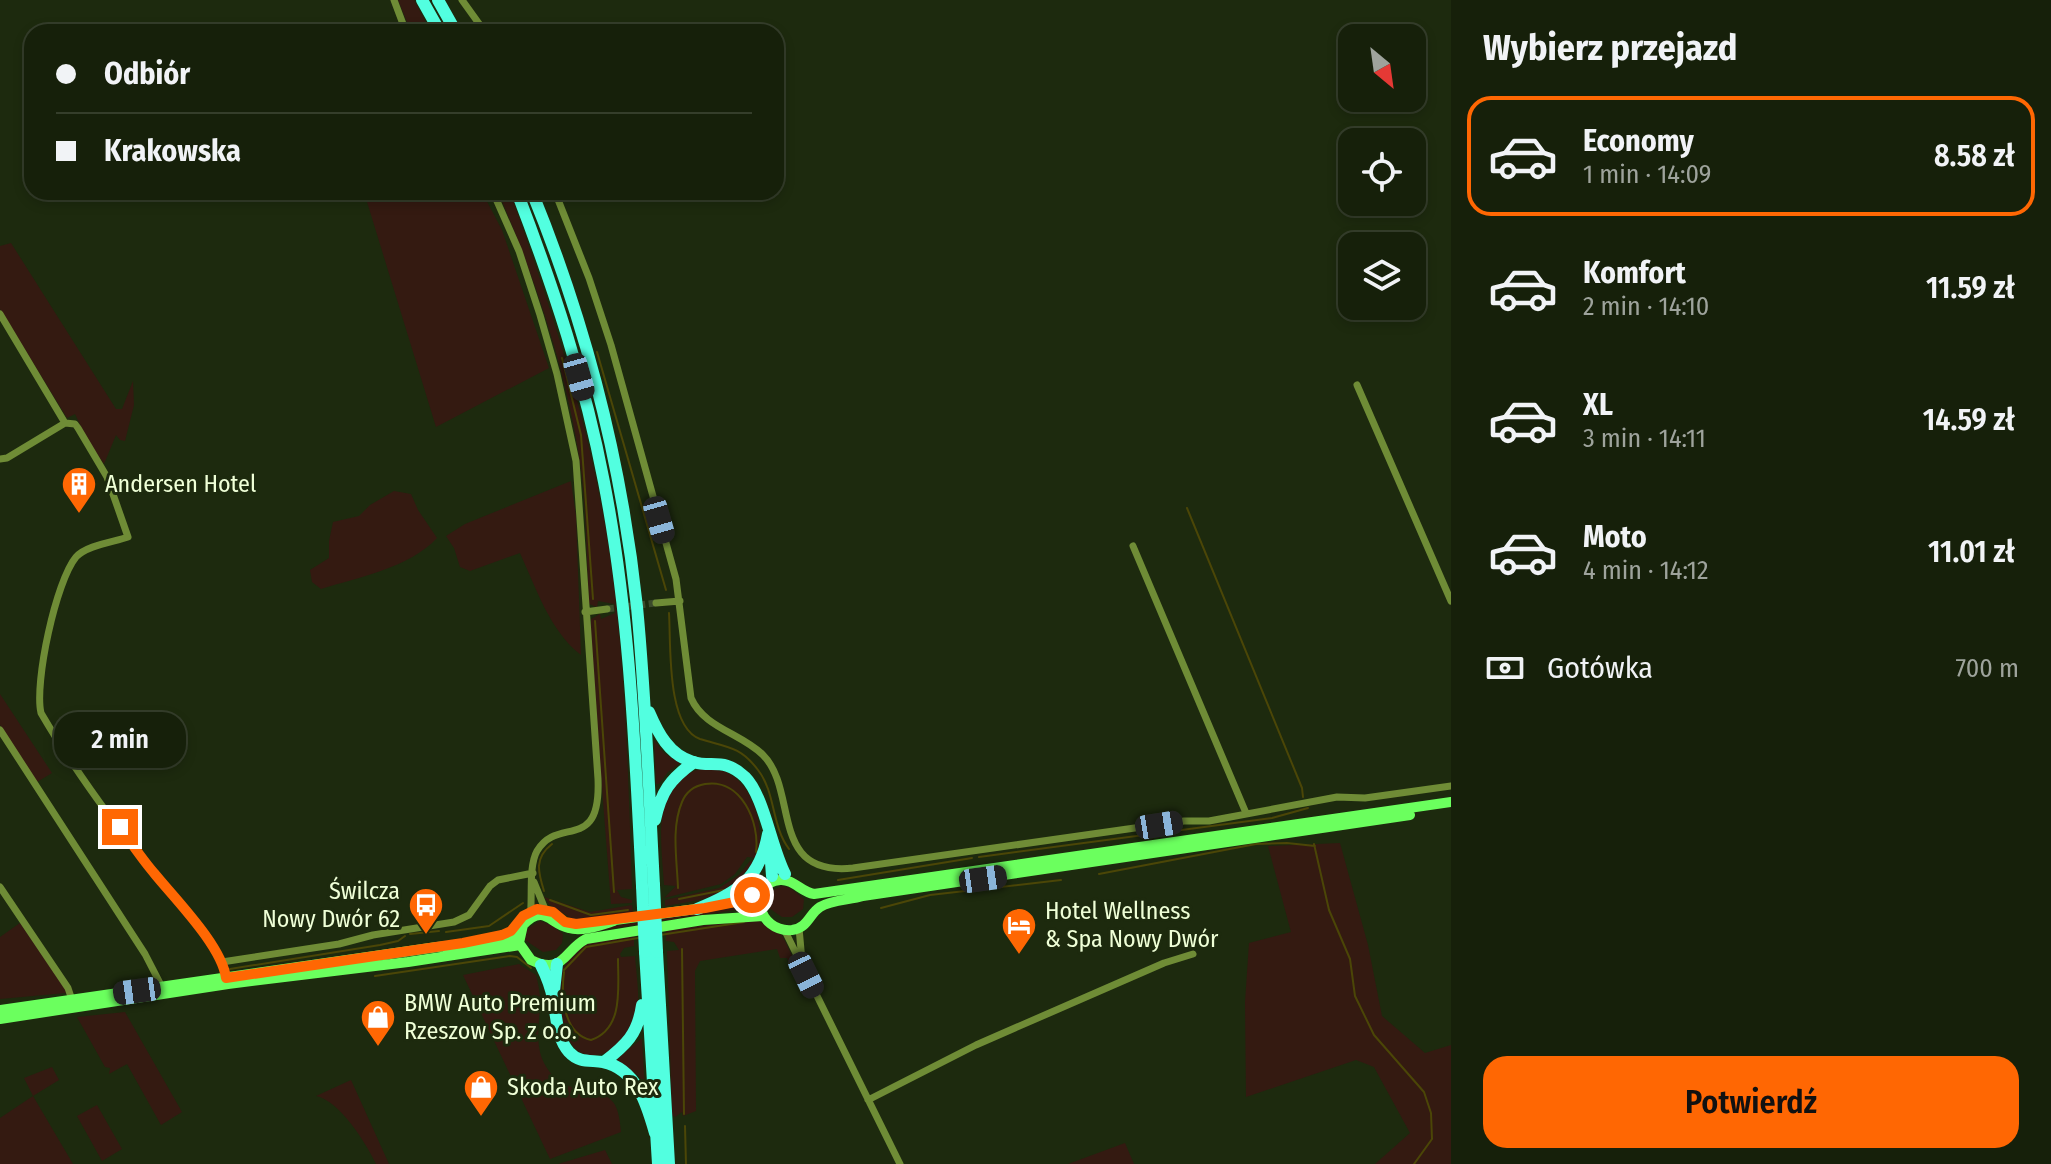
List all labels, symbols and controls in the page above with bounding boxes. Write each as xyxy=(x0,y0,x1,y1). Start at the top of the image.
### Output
north arrow xyxy=(1338,24,1426,112)
map controls xyxy=(1338,24,1426,320)
text: Wybierz przejazd xyxy=(1483,26,1737,70)
text: Odbiór xyxy=(104,56,190,92)
icon: car xyxy=(1487,120,1559,192)
text: Economy xyxy=(1583,123,1694,159)
button: locate xyxy=(1338,128,1426,216)
text: Krakowska xyxy=(104,133,241,169)
text: 8.58 zł xyxy=(1934,138,2015,174)
text: 1 min · 14:09 xyxy=(1583,159,1711,190)
button: layers xyxy=(1338,232,1426,320)
icon: car xyxy=(1487,252,1559,324)
text: Komfort xyxy=(1583,255,1686,291)
text: 11.59 zł xyxy=(1926,270,2015,306)
text: 2 min · 14:10 xyxy=(1583,291,1709,322)
car xyxy=(561,351,597,403)
icon: car xyxy=(1487,384,1559,456)
text: XL xyxy=(1583,387,1613,423)
text: 14.59 zł xyxy=(1923,402,2015,438)
text: 3 min · 14:11 xyxy=(1583,423,1706,454)
building icon: Andersen Hotel xyxy=(60,465,98,515)
place label: Andersen Hotel xyxy=(105,470,256,498)
car xyxy=(641,494,677,546)
icon: car xyxy=(1487,516,1559,588)
text: Moto xyxy=(1583,519,1647,555)
text: 11.01 zł xyxy=(1928,534,2015,570)
text: 4 min · 14:12 xyxy=(1583,555,1708,586)
icon: cash xyxy=(1483,646,1527,690)
text: Gotówka xyxy=(1547,650,1653,686)
text: 700 m xyxy=(1956,653,2019,684)
callout: 2 min xyxy=(54,711,186,767)
text: 2 min xyxy=(91,724,149,755)
route end xyxy=(102,809,138,845)
car xyxy=(1133,809,1185,841)
car xyxy=(958,864,1008,894)
place label: Świlcza Nowy Dwór 62 xyxy=(262,876,400,933)
route start xyxy=(734,877,770,913)
bus stop icon: Świlcza Nowy Dwór 62 xyxy=(407,886,445,936)
place label: Hotel Wellness & Spa Nowy Dwór xyxy=(1045,897,1219,953)
hotel icon: Hotel Wellness & Spa Nowy Dwór xyxy=(1000,906,1038,956)
car xyxy=(785,948,827,1002)
car xyxy=(112,976,162,1006)
place label: BMW Auto Premium Rzeszow Sp. z o.o. xyxy=(404,989,596,1045)
shop icon: BMW Auto Premium Rzeszow Sp. z o.o. xyxy=(359,998,397,1048)
button: Potwierdź xyxy=(1483,1056,2019,1148)
shop icon: Skoda Auto Rex xyxy=(462,1068,500,1118)
place label: Skoda Auto Rex xyxy=(507,1073,659,1101)

